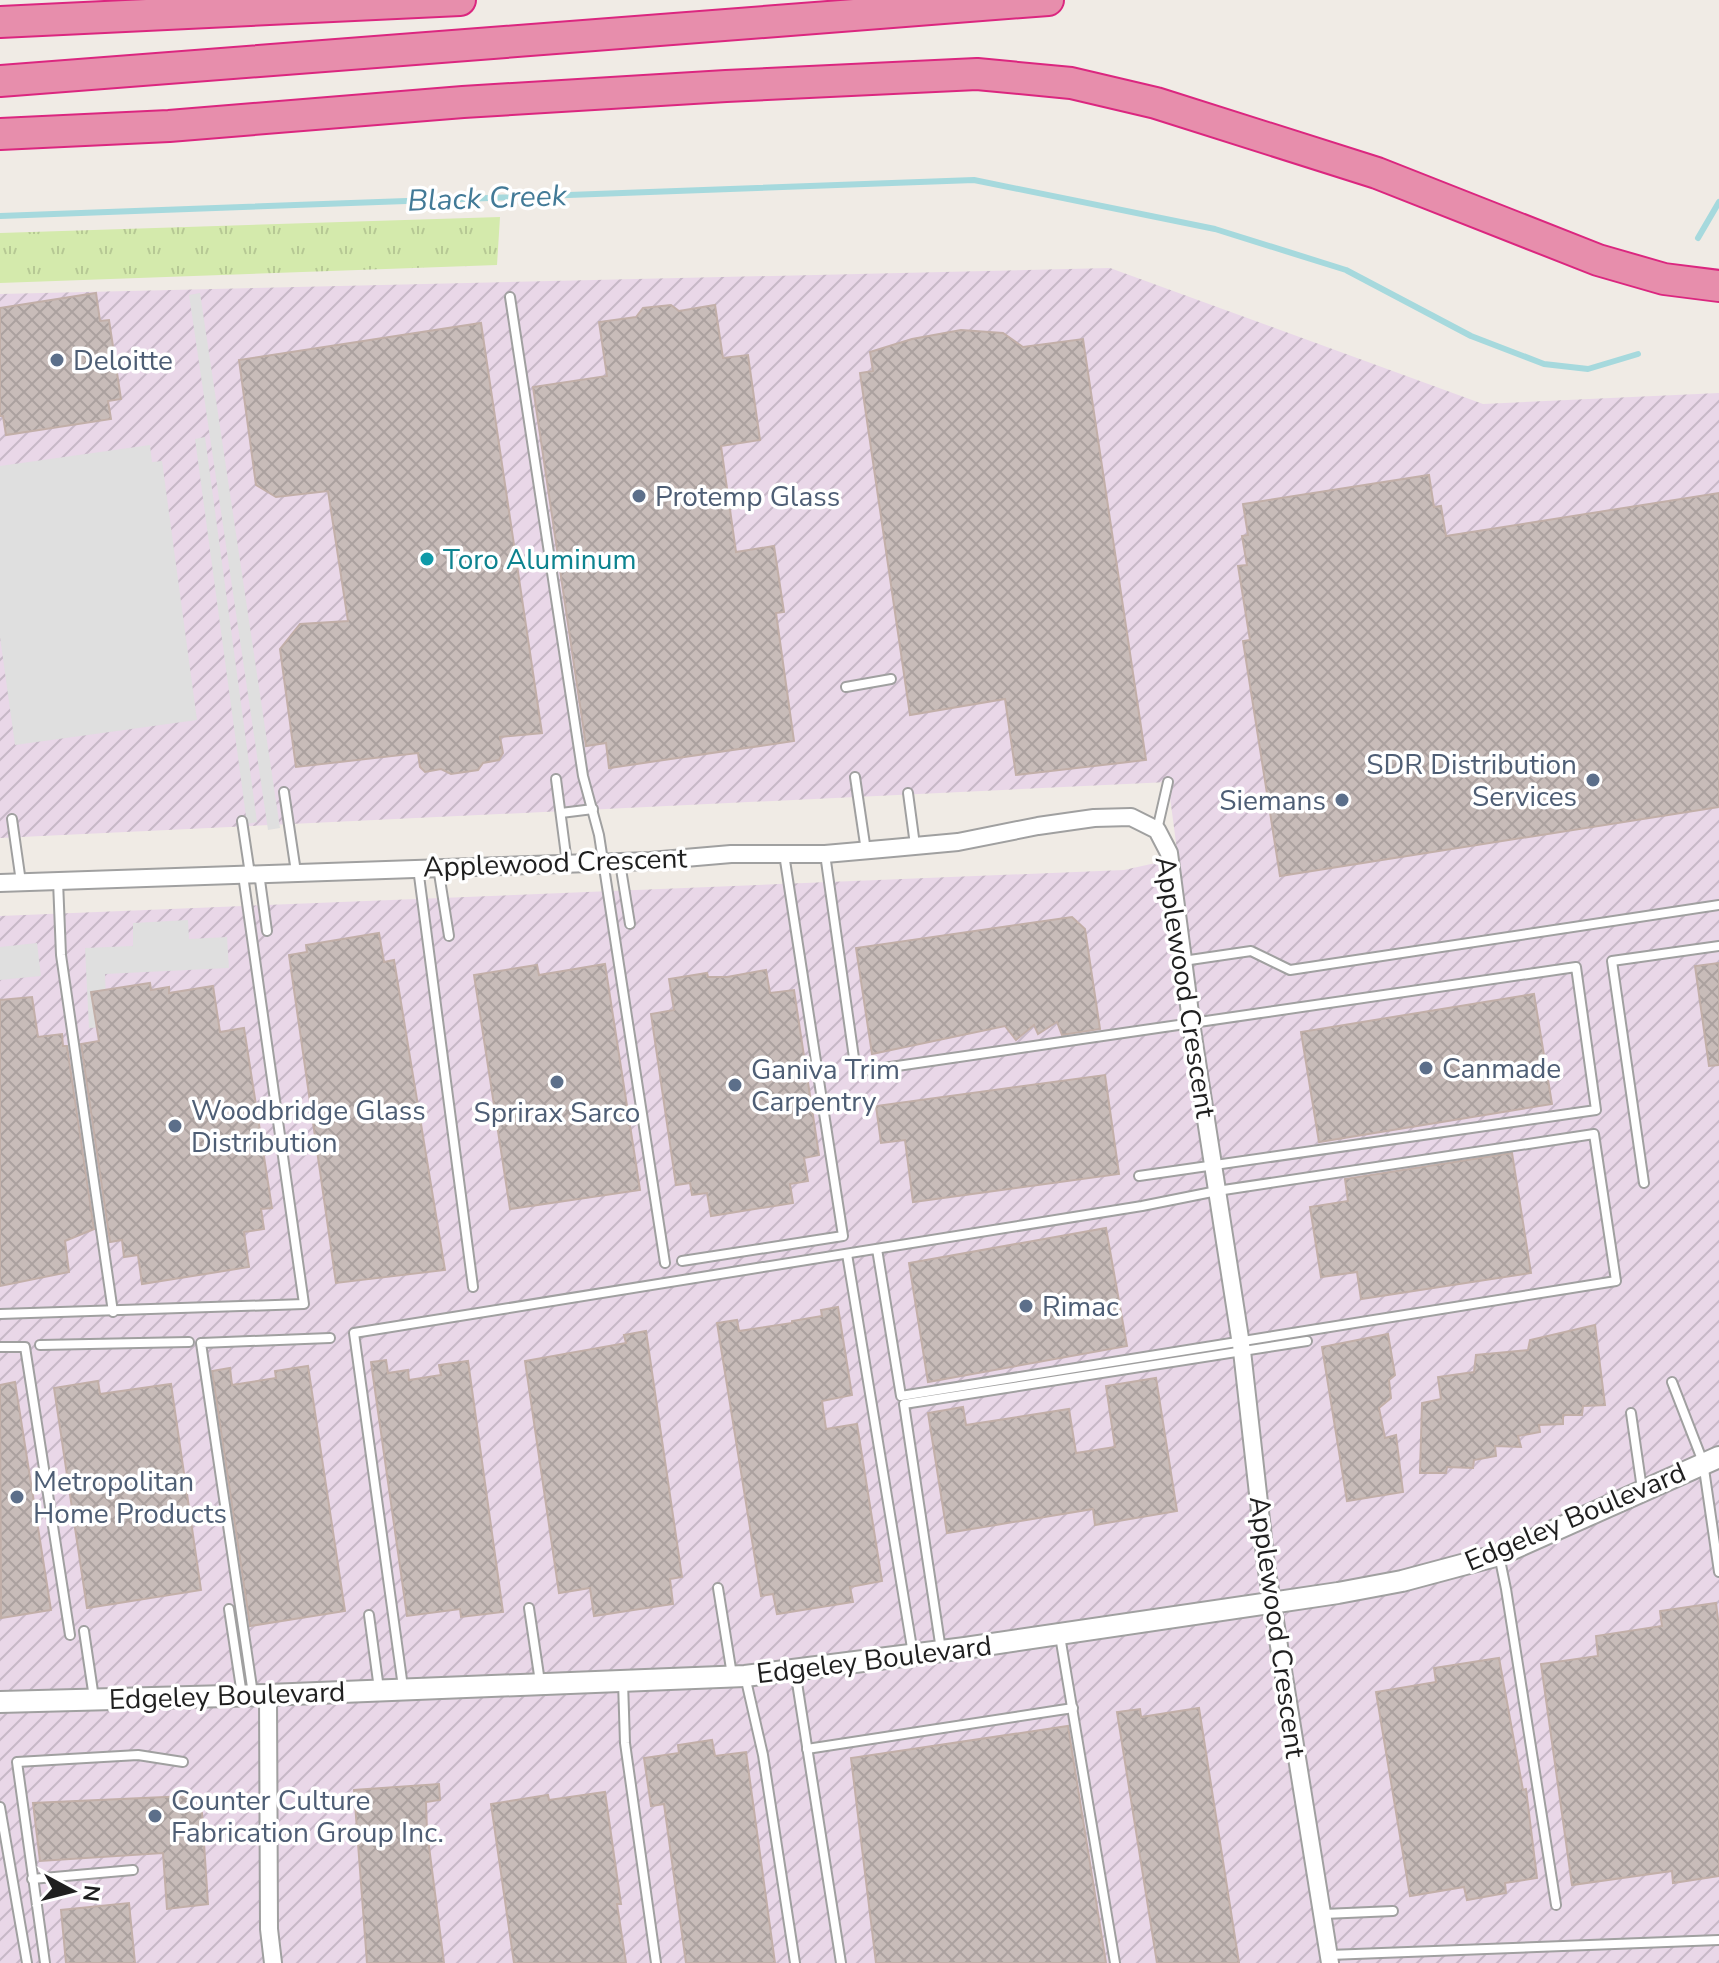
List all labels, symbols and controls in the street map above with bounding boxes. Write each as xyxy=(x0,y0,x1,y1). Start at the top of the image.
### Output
water label: Black Creek xyxy=(407,175,568,222)
place label: Deloitte xyxy=(73,342,173,380)
marker: Deloitte xyxy=(48,351,66,369)
place label: Protemp Glass xyxy=(655,478,840,516)
marker: Protemp Glass xyxy=(630,487,648,505)
place label: Toro Aluminum xyxy=(443,541,636,579)
marker: Toro Aluminum xyxy=(418,550,436,568)
place label: SDR Distribution Services xyxy=(1366,746,1577,816)
marker: SDR Distribution Services xyxy=(1584,771,1602,789)
place label: Siemans xyxy=(1219,782,1326,820)
marker: Siemans xyxy=(1333,791,1351,809)
street label: Applewood Crescent xyxy=(422,839,688,887)
street label: Applewood Crescent xyxy=(1146,854,1224,1121)
place label: Canmade xyxy=(1442,1050,1561,1088)
place label: Ganiva Trim Carpentry xyxy=(751,1051,900,1121)
marker: Canmade xyxy=(1417,1059,1435,1077)
marker: Sprirax Sarco xyxy=(548,1073,566,1091)
marker: Ganiva Trim Carpentry xyxy=(726,1076,744,1094)
place label: Woodbridge Glass Distribution xyxy=(191,1092,426,1162)
place label: Sprirax Sarco xyxy=(474,1094,640,1132)
marker: Woodbridge Glass Distribution xyxy=(166,1117,184,1135)
place label: Rimac xyxy=(1042,1288,1119,1326)
marker: Rimac xyxy=(1017,1297,1035,1315)
street label: Edgeley Boulevard xyxy=(1459,1453,1692,1581)
place label: Metropolitan Home Products xyxy=(33,1463,227,1533)
marker: Metropolitan Home Products xyxy=(8,1488,26,1506)
street label: Applewood Crescent xyxy=(1240,1494,1314,1761)
street label: Edgeley Boulevard xyxy=(754,1627,994,1693)
street label: Edgeley Boulevard xyxy=(108,1673,346,1719)
place label: Counter Culture Fabrication Group Inc. xyxy=(171,1782,444,1852)
marker: Counter Culture Fabrication Group Inc. xyxy=(146,1807,164,1825)
north arrow xyxy=(32,1851,112,1931)
text: N xyxy=(75,1883,107,1903)

